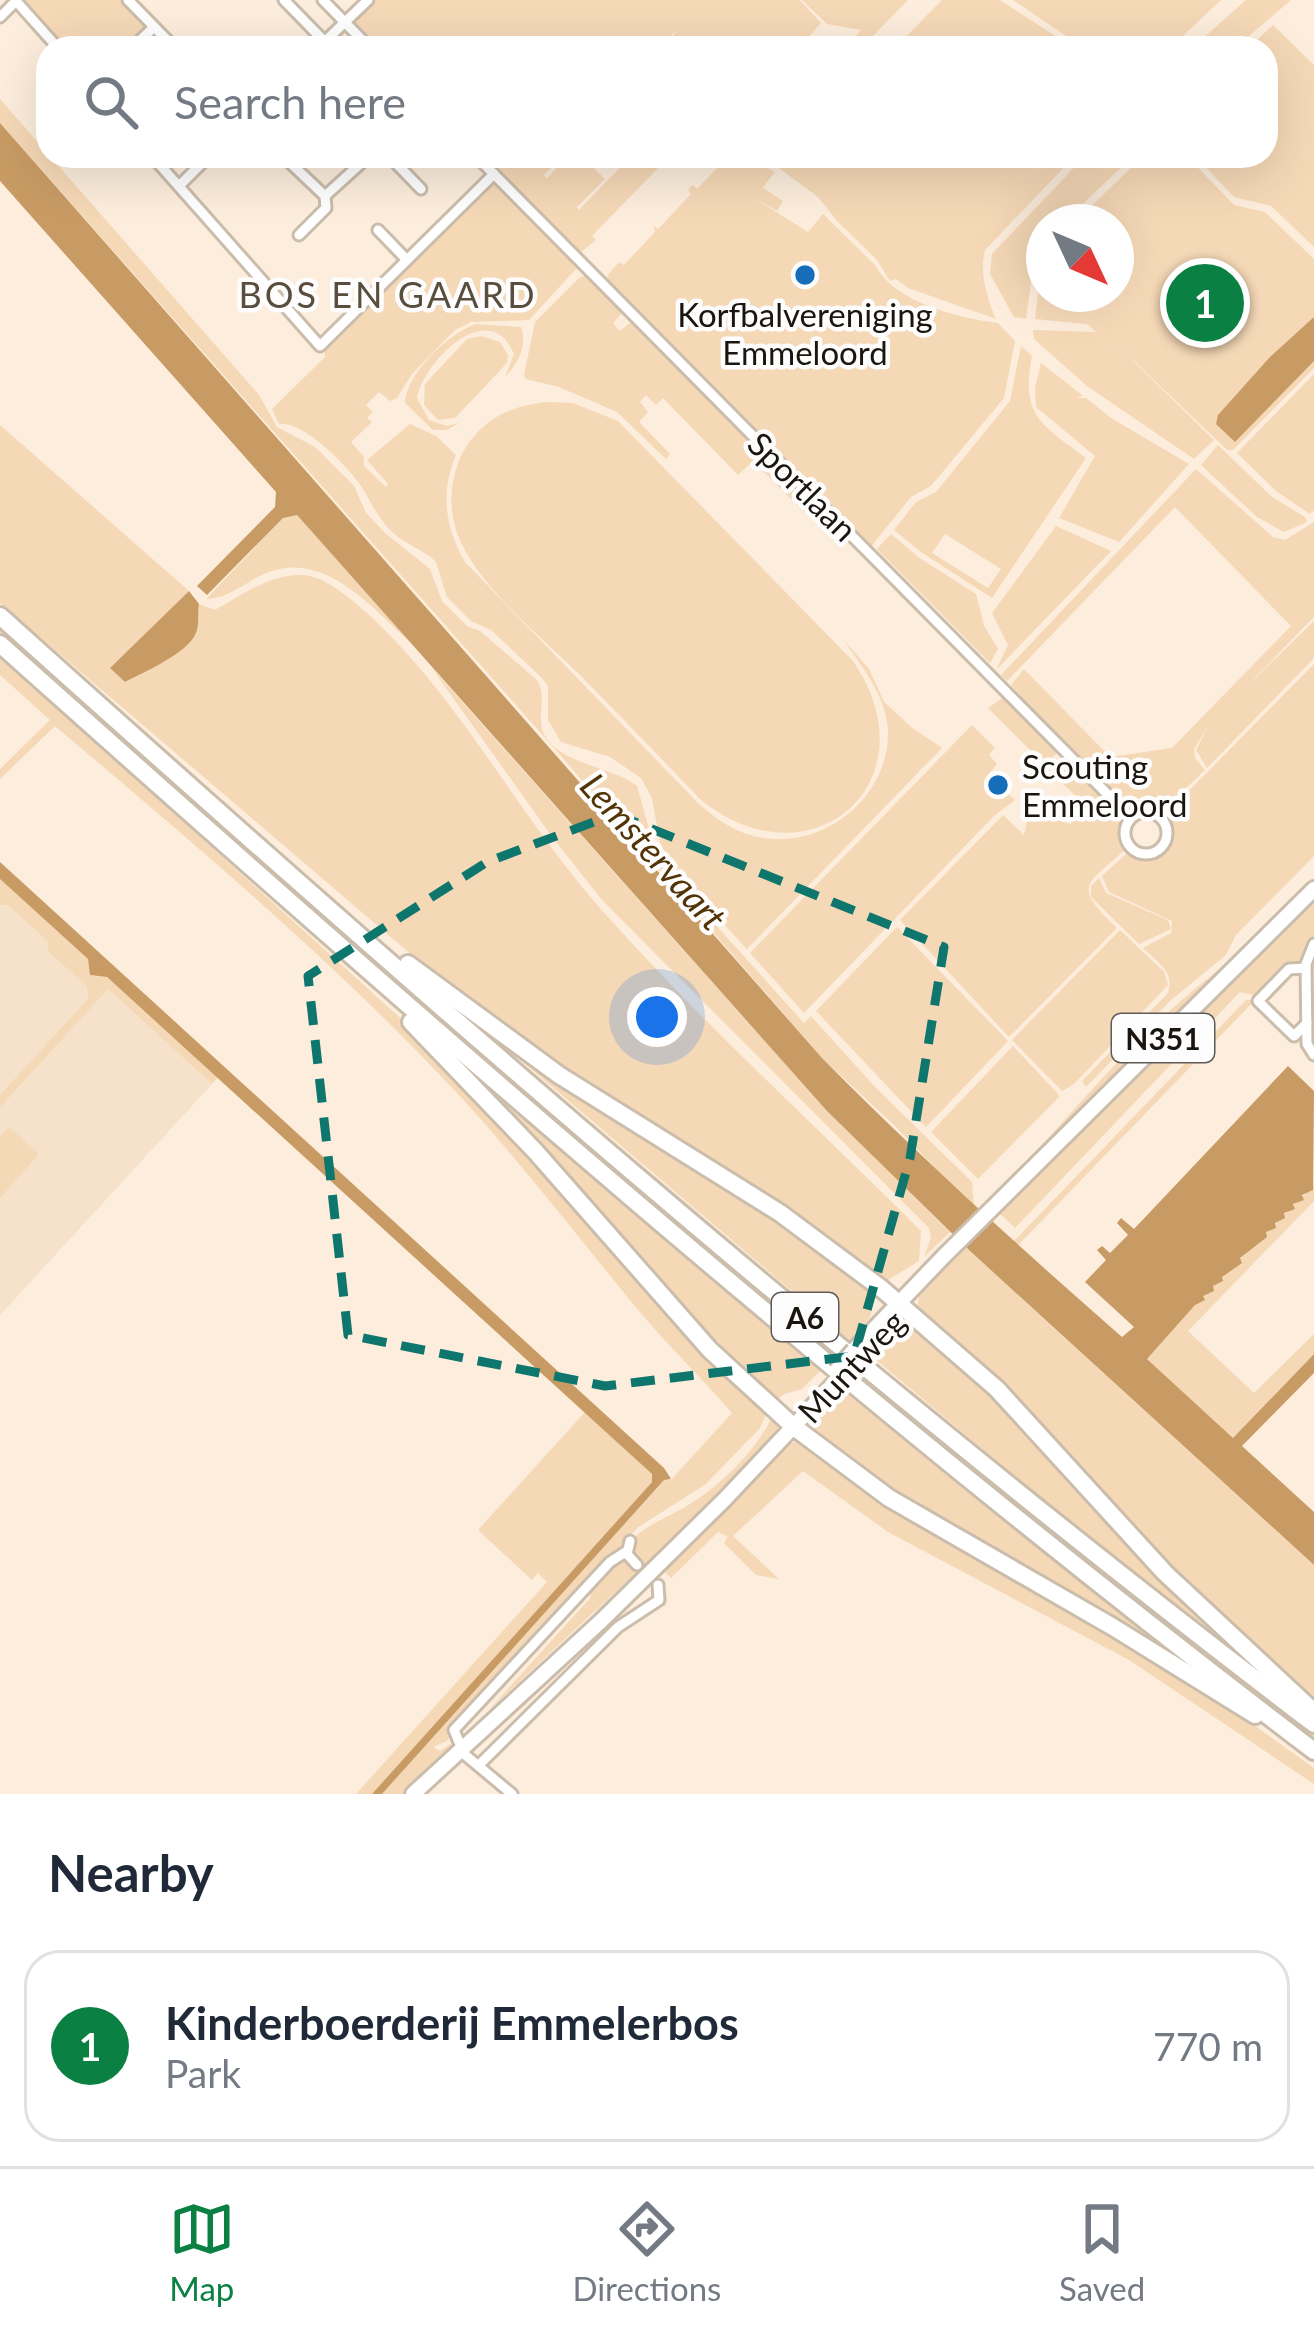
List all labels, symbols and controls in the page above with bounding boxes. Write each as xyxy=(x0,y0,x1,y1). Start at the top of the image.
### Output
search box xyxy=(36,36,1278,168)
icon: search xyxy=(78,69,144,135)
text: Search here xyxy=(174,75,406,129)
north arrow xyxy=(1026,204,1134,312)
pin: 1 xyxy=(1166,258,1244,348)
marker: Korfbalvereniging Emmeloord xyxy=(792,262,818,288)
district label: BOS EN GAARD xyxy=(238,272,538,316)
place label: Korfbalvereniging Emmeloord xyxy=(677,294,933,372)
street label: Sportlaan xyxy=(740,423,866,549)
place label: Scouting Emmeloord xyxy=(1022,746,1187,824)
water label: Lemstervaart xyxy=(572,763,736,939)
marker: Scouting Emmeloord xyxy=(985,772,1011,798)
your location xyxy=(627,987,687,1047)
road number: N351 xyxy=(1112,1014,1214,1062)
road number: A6 xyxy=(772,1293,838,1341)
street label: Muntweg xyxy=(789,1302,913,1430)
text: Nearby xyxy=(48,1842,214,1903)
text: Kinderboerderij Emmelerbos xyxy=(165,1996,739,2050)
text: 1 xyxy=(79,2023,101,2069)
text: 770 m xyxy=(1153,2023,1263,2069)
text: Park xyxy=(165,2050,241,2096)
tab: Map xyxy=(169,2196,235,2308)
tab: Directions xyxy=(572,2196,721,2308)
tab: Saved xyxy=(1059,2196,1145,2308)

